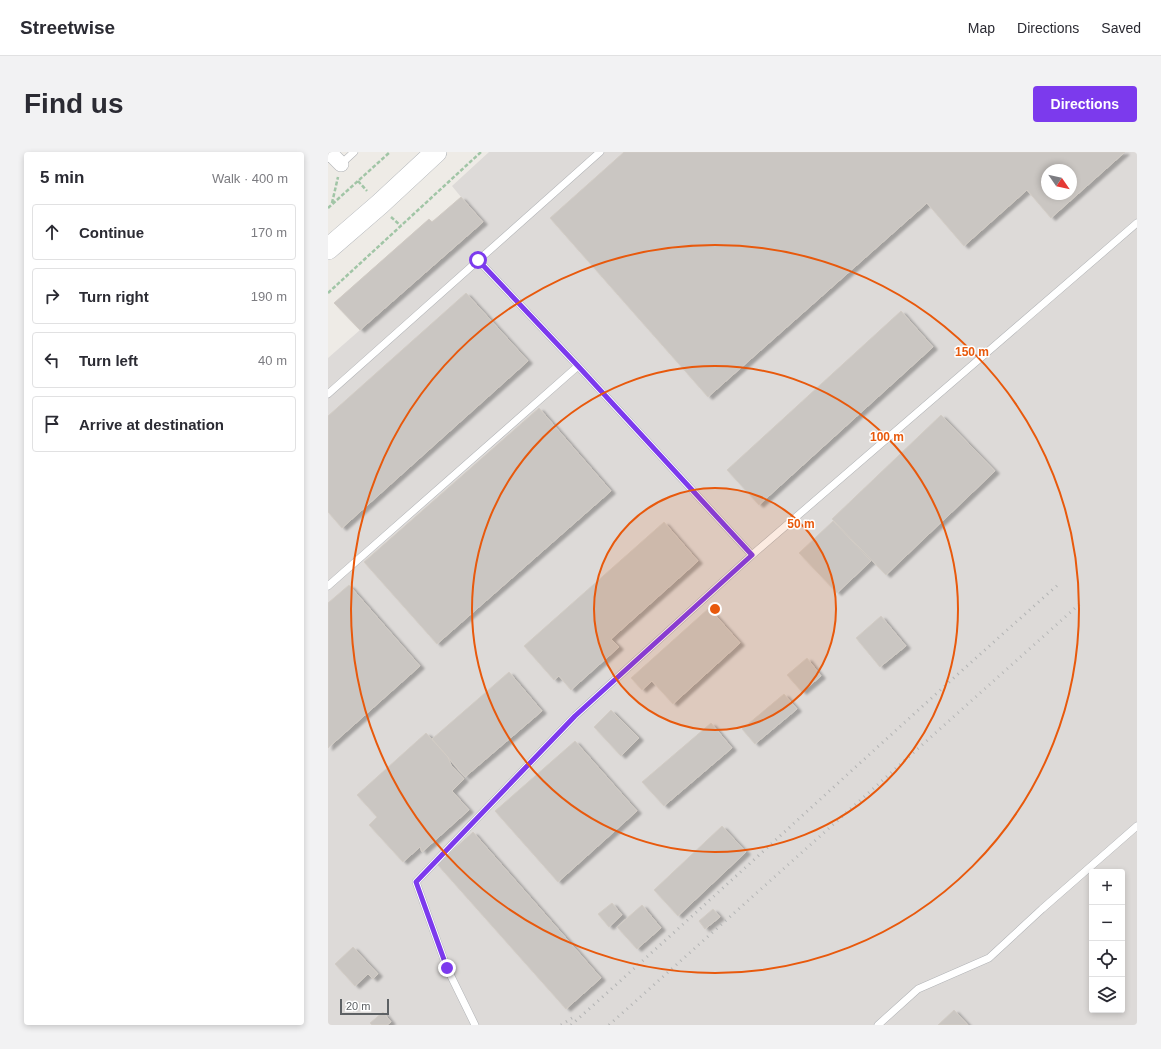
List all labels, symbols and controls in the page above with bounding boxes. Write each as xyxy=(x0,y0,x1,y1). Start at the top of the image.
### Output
text: Streetwise xyxy=(20,17,115,38)
text: Map xyxy=(968,20,995,36)
text: Directions xyxy=(1017,20,1079,36)
text: Saved xyxy=(1101,20,1141,36)
button: Directions xyxy=(1033,86,1137,122)
text: Find us xyxy=(24,88,124,119)
north arrow xyxy=(1041,164,1077,200)
text: 5 min xyxy=(40,168,84,187)
text: Walk · 400 m xyxy=(212,171,288,186)
icon: ahead xyxy=(41,221,63,243)
text: Continue xyxy=(79,224,144,241)
text: 170 m xyxy=(251,225,287,240)
route start xyxy=(469,251,487,269)
icon: right xyxy=(41,285,63,307)
text: Turn right xyxy=(79,288,149,305)
text: 190 m xyxy=(251,289,287,304)
text: 150 m xyxy=(955,345,989,359)
icon: left xyxy=(41,349,63,371)
text: Turn left xyxy=(79,352,138,369)
text: 40 m xyxy=(258,353,287,368)
icon: arrive xyxy=(41,413,63,435)
text: Arrive at destination xyxy=(79,416,224,433)
text: 100 m xyxy=(870,430,904,444)
text: 50 m xyxy=(787,517,815,531)
centre of rings xyxy=(708,602,722,616)
map controls xyxy=(1089,869,1125,1013)
button: + xyxy=(1089,869,1125,905)
button: − xyxy=(1089,905,1125,941)
button: locate xyxy=(1089,941,1125,977)
route end xyxy=(438,959,456,977)
button: layers xyxy=(1089,977,1125,1013)
scale bar xyxy=(340,997,389,1016)
text: 20 m xyxy=(346,1000,370,1012)

